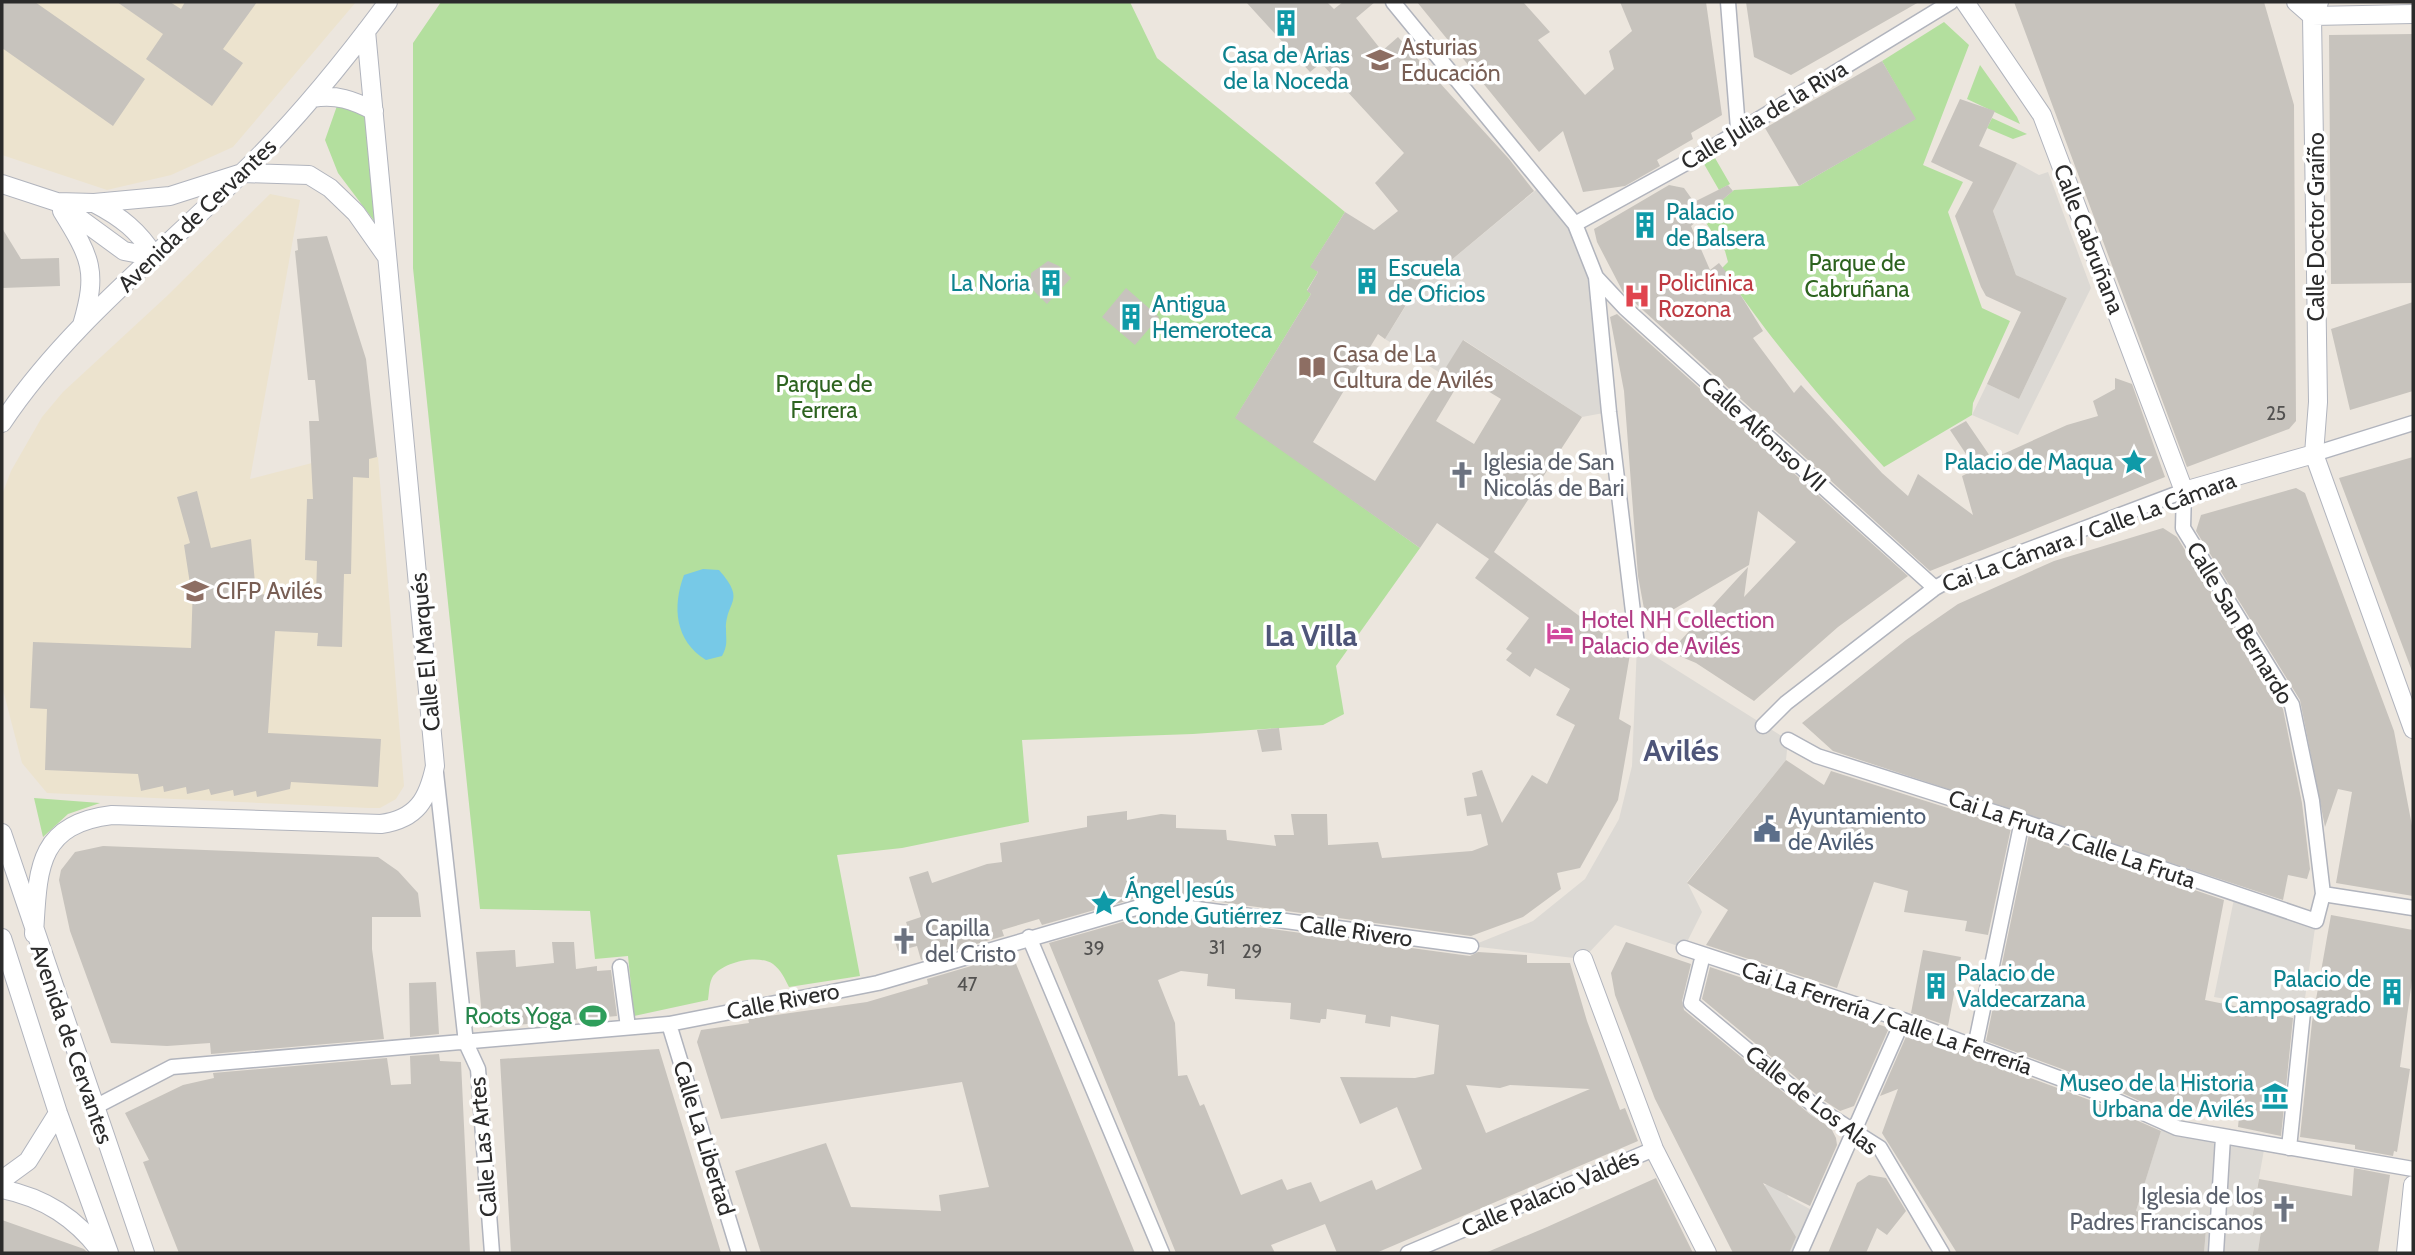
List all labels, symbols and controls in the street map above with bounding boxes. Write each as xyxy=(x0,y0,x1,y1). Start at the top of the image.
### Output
building icon: Casa de Arias de la Noceda xyxy=(1271,8,1301,38)
place label: Asturias Educación xyxy=(1401,33,1501,87)
place label: Casa de Arias de la Noceda xyxy=(1222,41,1350,95)
school or university icon: Asturias Educación xyxy=(1365,45,1395,75)
street label: Calle Julia de la Riva xyxy=(1676,54,1852,176)
street label: Avenida de Cervantes xyxy=(112,132,282,298)
street label: Calle Doctor Graíño xyxy=(2302,132,2330,322)
street label: Calle Cabruñana xyxy=(2048,160,2130,318)
place label: Palacio de Balsera xyxy=(1666,198,1765,252)
building icon: Palacio de Balsera xyxy=(1630,210,1660,240)
park label: Parque de Cabruñana xyxy=(1804,249,1910,303)
place label: Escuela de Oficios xyxy=(1388,254,1485,308)
building icon: Escuela de Oficios xyxy=(1352,266,1382,296)
building icon: La Noria xyxy=(1036,268,1066,298)
place label: La Noria xyxy=(951,269,1030,297)
place label: Policlínica Rozona xyxy=(1658,269,1754,323)
hospital icon: Policlínica Rozona xyxy=(1622,281,1652,311)
place label: Antigua Hemeroteca xyxy=(1152,290,1272,344)
building icon: Antigua Hemeroteca xyxy=(1116,302,1146,332)
place label: Casa de La Cultura de Avilés xyxy=(1333,340,1493,394)
library icon: Casa de La Cultura de Avilés xyxy=(1297,352,1327,382)
park label: Parque de Ferrera xyxy=(775,370,873,424)
street label: Calle Alfonso VII xyxy=(1696,371,1832,497)
house number: 25 xyxy=(2266,402,2286,425)
place icon: Palacio de Maqua xyxy=(2119,447,2149,477)
place label: Iglesia de San Nicolás de Bari xyxy=(1483,448,1625,502)
place label: Palacio de Maqua xyxy=(1944,448,2113,476)
church icon: Iglesia de San Nicolás de Bari xyxy=(1447,460,1477,490)
street label: Cai La Cámara / Calle La Cámara xyxy=(1938,466,2240,598)
street label: Calle San Bernardo xyxy=(2180,537,2300,709)
street label: Calle El Marqués xyxy=(404,572,446,732)
school or university icon: CIFP Avilés xyxy=(180,576,210,606)
place label: CIFP Avilés xyxy=(216,577,323,605)
place label: Hotel NH Collection Palacio de Avilés xyxy=(1581,606,1775,660)
district label: La Villa xyxy=(1264,617,1358,654)
hotel icon: Hotel NH Collection Palacio de Avilés xyxy=(1545,618,1575,648)
district label: Avilés xyxy=(1643,732,1719,769)
street label: Cai La Fruta / Calle La Fruta xyxy=(1945,783,2199,895)
place label: Ayuntamiento de Avilés xyxy=(1788,802,1926,856)
public building icon: Ayuntamiento de Avilés xyxy=(1752,814,1782,844)
place label: Ángel Jesús Conde Gutiérrez xyxy=(1125,875,1283,930)
place icon: Ángel Jesús Conde Gutiérrez xyxy=(1089,888,1119,918)
street label: Calle Rivero xyxy=(1298,909,1414,953)
place label: Capilla del Cristo xyxy=(925,914,1016,968)
church icon: Capilla del Cristo xyxy=(889,926,919,956)
house number: 31 xyxy=(1209,936,1225,959)
house number: 39 xyxy=(1083,937,1105,960)
street label: Avenida de Cervantes xyxy=(25,940,119,1148)
house number: 29 xyxy=(1242,940,1262,963)
street label: Cai La Ferrería / Calle La Ferrería xyxy=(1738,955,2036,1081)
place label: Palacio de Valdecarzana xyxy=(1957,959,2086,1013)
place label: Palacio de Camposagrado xyxy=(2225,965,2371,1019)
building icon: Palacio de Valdecarzana xyxy=(1921,971,1951,1001)
house number: 47 xyxy=(957,973,978,996)
street label: Calle Rivero xyxy=(724,976,842,1026)
building icon: Palacio de Camposagrado xyxy=(2377,977,2407,1007)
sports icon: Roots Yoga xyxy=(578,1001,608,1031)
place label: Roots Yoga xyxy=(465,1002,572,1030)
street label: Calle de Los Alas xyxy=(1740,1039,1884,1161)
street label: Calle La Libertad xyxy=(667,1057,741,1219)
place label: Museo de la Historia Urbana de Avilés xyxy=(2059,1069,2254,1123)
street label: Calle Las Artes xyxy=(463,1076,503,1218)
museum icon: Museo de la Historia Urbana de Avilés xyxy=(2260,1081,2290,1111)
street label: Calle Palacio Valdés xyxy=(1457,1143,1643,1243)
place label: Iglesia de los Padres Franciscanos xyxy=(2070,1182,2263,1236)
church icon: Iglesia de los Padres Franciscanos xyxy=(2269,1194,2299,1224)

